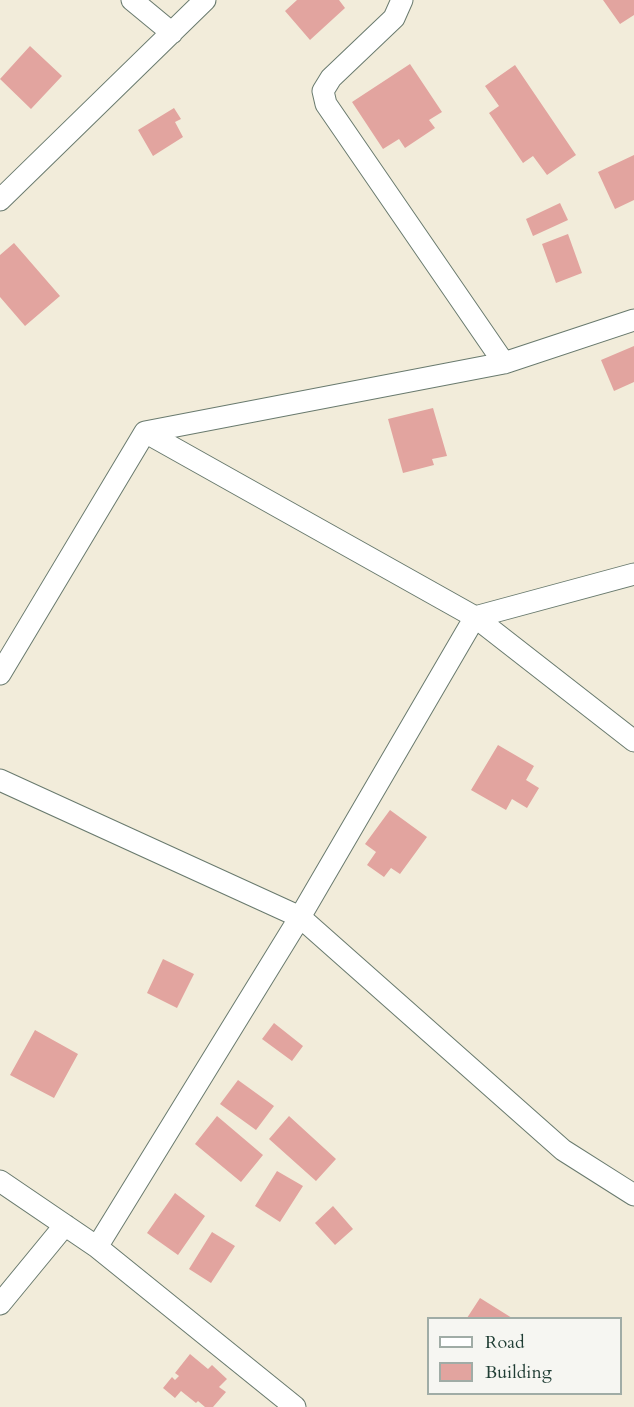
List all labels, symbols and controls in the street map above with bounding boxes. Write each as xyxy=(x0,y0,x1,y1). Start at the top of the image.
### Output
legend xyxy=(427,1317,622,1395)
text: Road xyxy=(485,1330,525,1355)
text: Building xyxy=(485,1360,552,1385)

